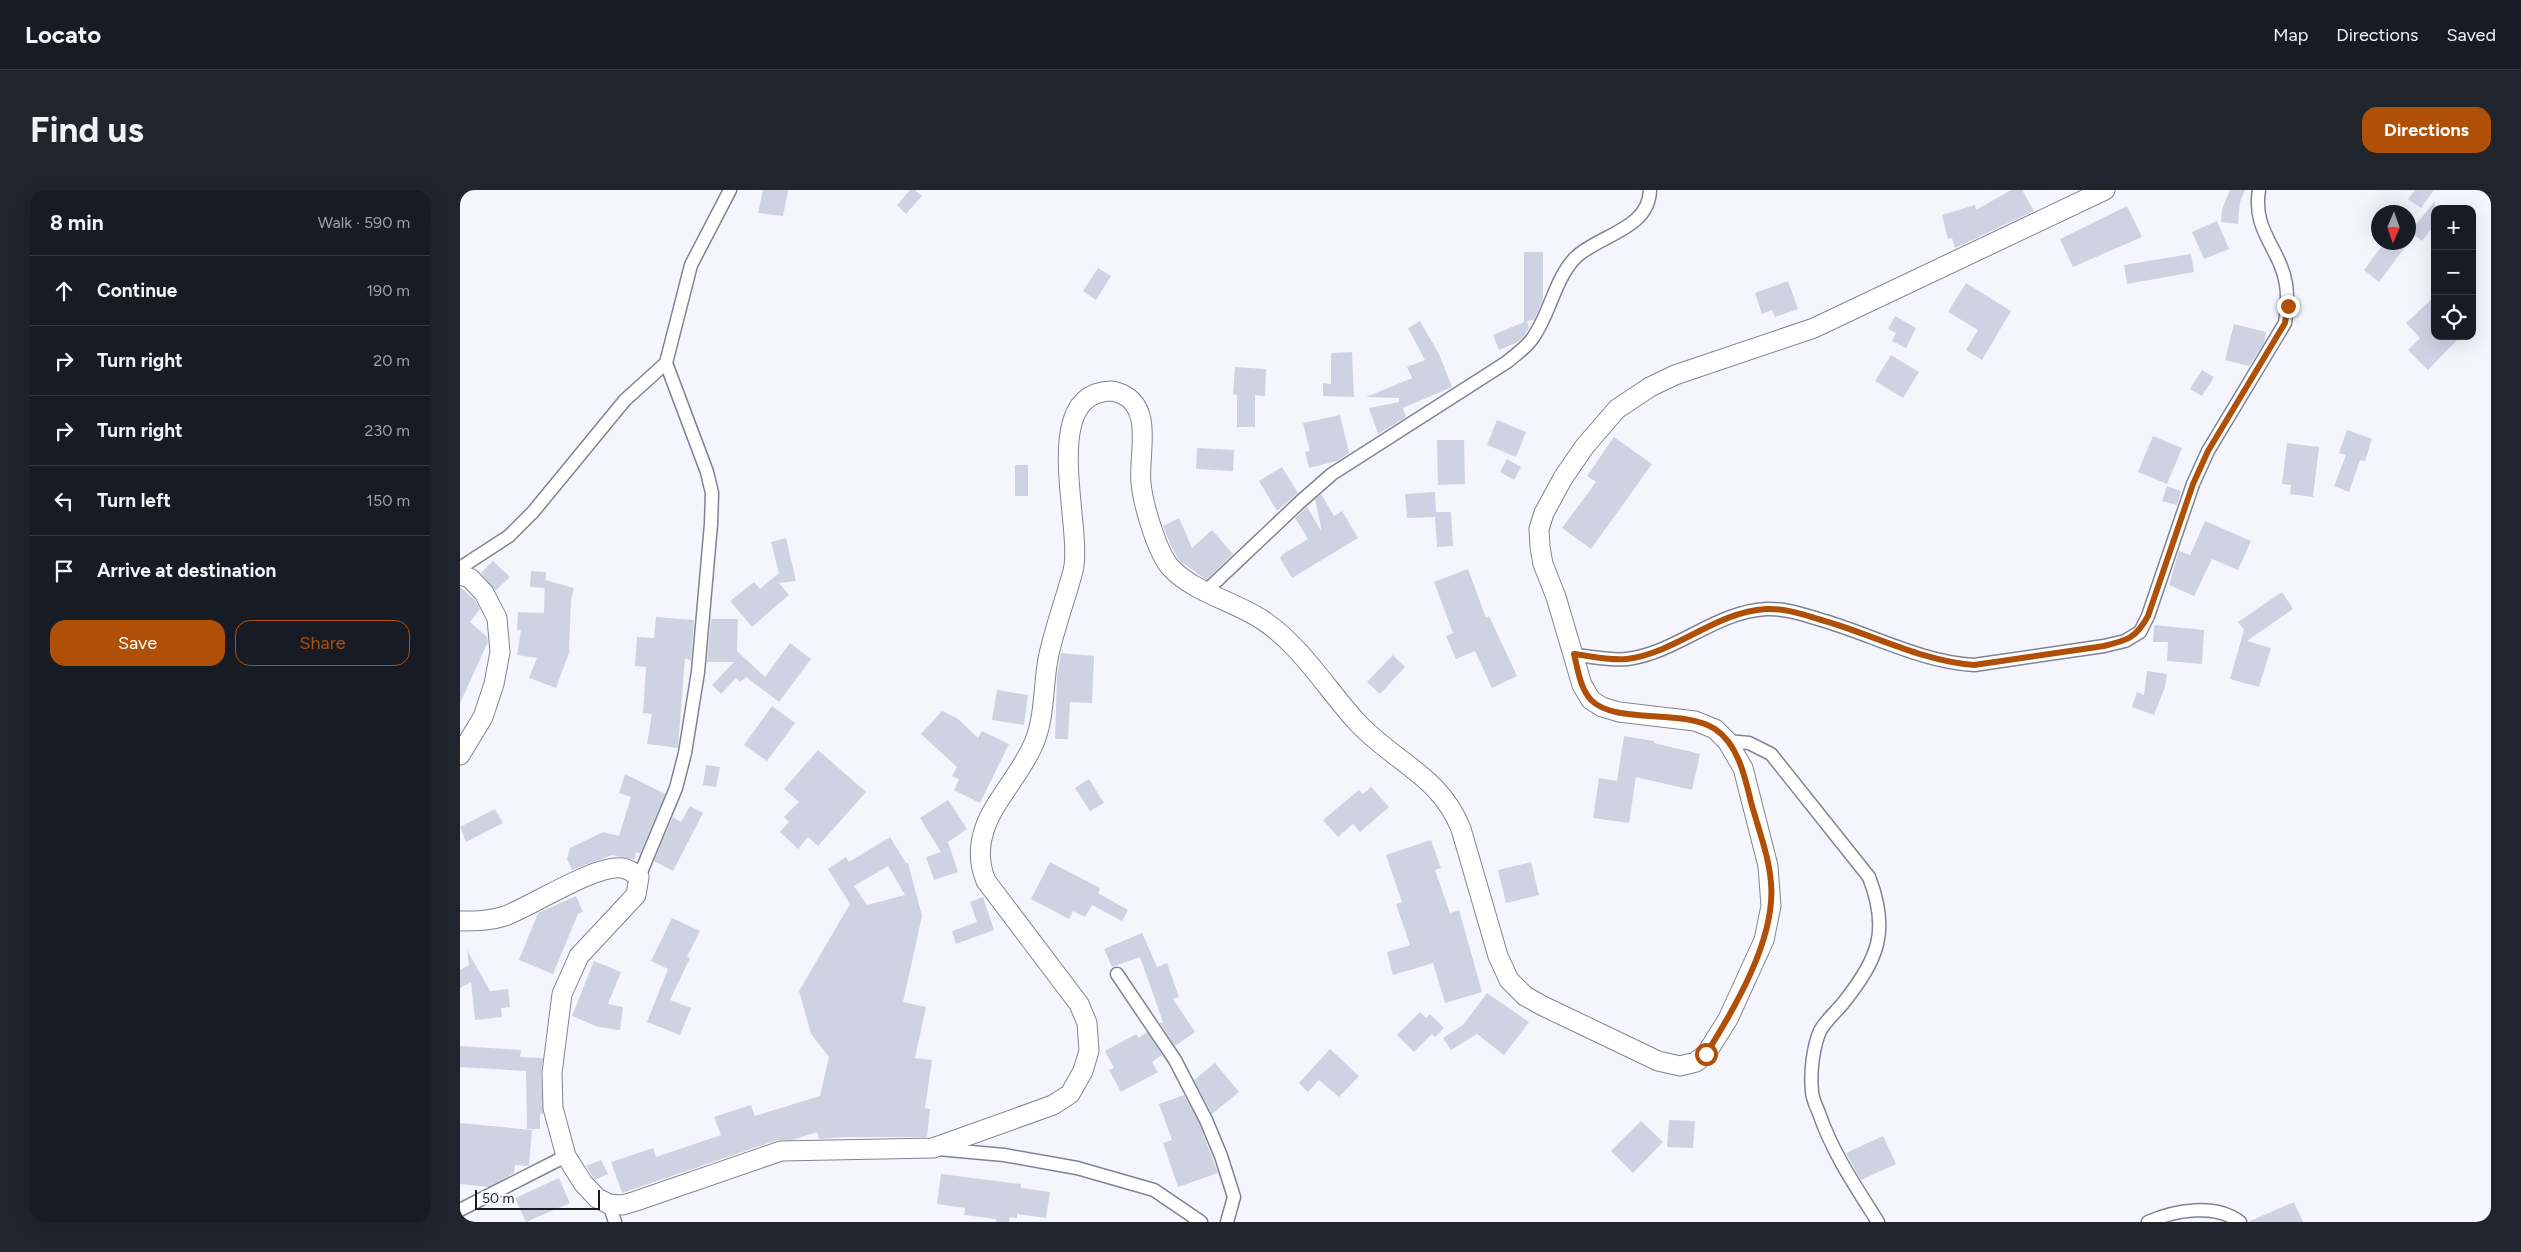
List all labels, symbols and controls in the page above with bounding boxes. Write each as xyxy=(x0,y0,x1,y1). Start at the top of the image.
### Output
text: Locato xyxy=(25,20,101,49)
text: Map xyxy=(2273,24,2308,46)
text: Directions xyxy=(2336,24,2418,46)
text: Saved xyxy=(2446,24,2496,46)
button: Directions xyxy=(2362,107,2491,153)
text: Find us xyxy=(30,109,144,151)
north arrow xyxy=(2371,205,2416,250)
map controls xyxy=(2431,205,2476,340)
button: + xyxy=(2431,205,2476,250)
text: 8 min xyxy=(50,210,104,235)
text: Walk · 590 m xyxy=(318,213,410,232)
button: − xyxy=(2431,250,2476,295)
icon: ahead xyxy=(50,277,78,305)
text: Continue xyxy=(97,279,177,302)
text: 190 m xyxy=(367,281,410,300)
route end xyxy=(2277,295,2300,318)
button: locate xyxy=(2431,295,2476,340)
icon: right xyxy=(50,347,78,375)
text: Turn right xyxy=(97,349,183,372)
text: 20 m xyxy=(373,351,410,370)
icon: right xyxy=(50,417,78,445)
text: Turn right xyxy=(97,419,183,442)
text: 230 m xyxy=(365,421,410,440)
icon: left xyxy=(50,487,78,515)
text: Turn left xyxy=(97,489,171,512)
text: 150 m xyxy=(366,491,410,510)
icon: arrive xyxy=(50,557,78,585)
text: Arrive at destination xyxy=(97,559,276,582)
button: Save xyxy=(50,620,225,666)
button: Share xyxy=(235,620,410,666)
route start xyxy=(1695,1043,1718,1066)
scale bar xyxy=(475,1187,600,1210)
text: 50 m xyxy=(482,1190,514,1207)

